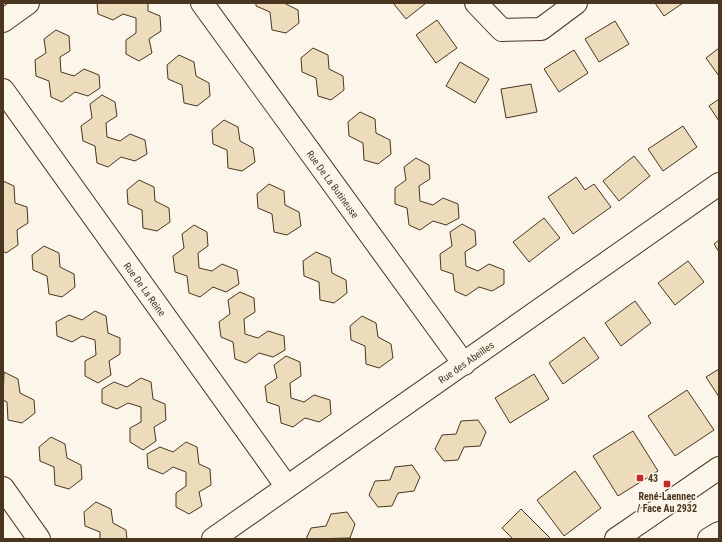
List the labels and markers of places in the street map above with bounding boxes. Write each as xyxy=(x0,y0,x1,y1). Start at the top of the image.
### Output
marker: 43 xyxy=(635,473,645,483)
place label: 43 xyxy=(648,473,658,484)
marker: René-Laennec / Face Au 2932 xyxy=(662,479,672,489)
place label: René-Laennec / Face Au 2932 xyxy=(637,491,697,514)

